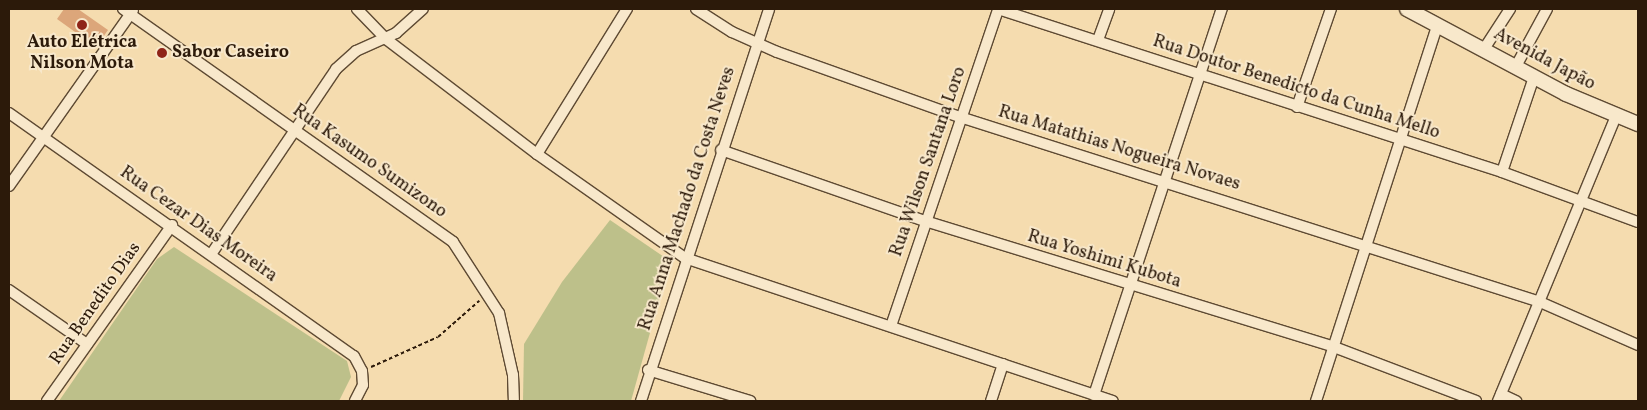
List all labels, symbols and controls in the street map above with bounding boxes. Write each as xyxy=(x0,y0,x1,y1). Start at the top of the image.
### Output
marker: Auto Elétrica Nilson Mota xyxy=(76,19,88,31)
street label: Avenida Japão xyxy=(1489,24,1599,96)
street label: Rua Doutor Benedicto da Cunha Mello xyxy=(1150,31,1442,145)
place label: Auto Elétrica Nilson Mota xyxy=(27,33,137,76)
place label: Sabor Caseiro xyxy=(172,42,289,64)
marker: Sabor Caseiro xyxy=(156,47,168,59)
street label: Rua Anna Machado da Costa Neves xyxy=(635,64,741,334)
street label: Rua Wilson Santana Loro xyxy=(886,64,972,260)
street label: Rua Kasumo Sumizono xyxy=(288,101,450,223)
street label: Rua Matathias Nogueira Novaes xyxy=(995,102,1243,196)
street label: Rua Cezar Dias Moreira xyxy=(115,162,281,288)
street label: Rua Yoshimi Kubota xyxy=(1024,226,1184,294)
street label: Rua Benedito Dias xyxy=(46,239,146,369)

